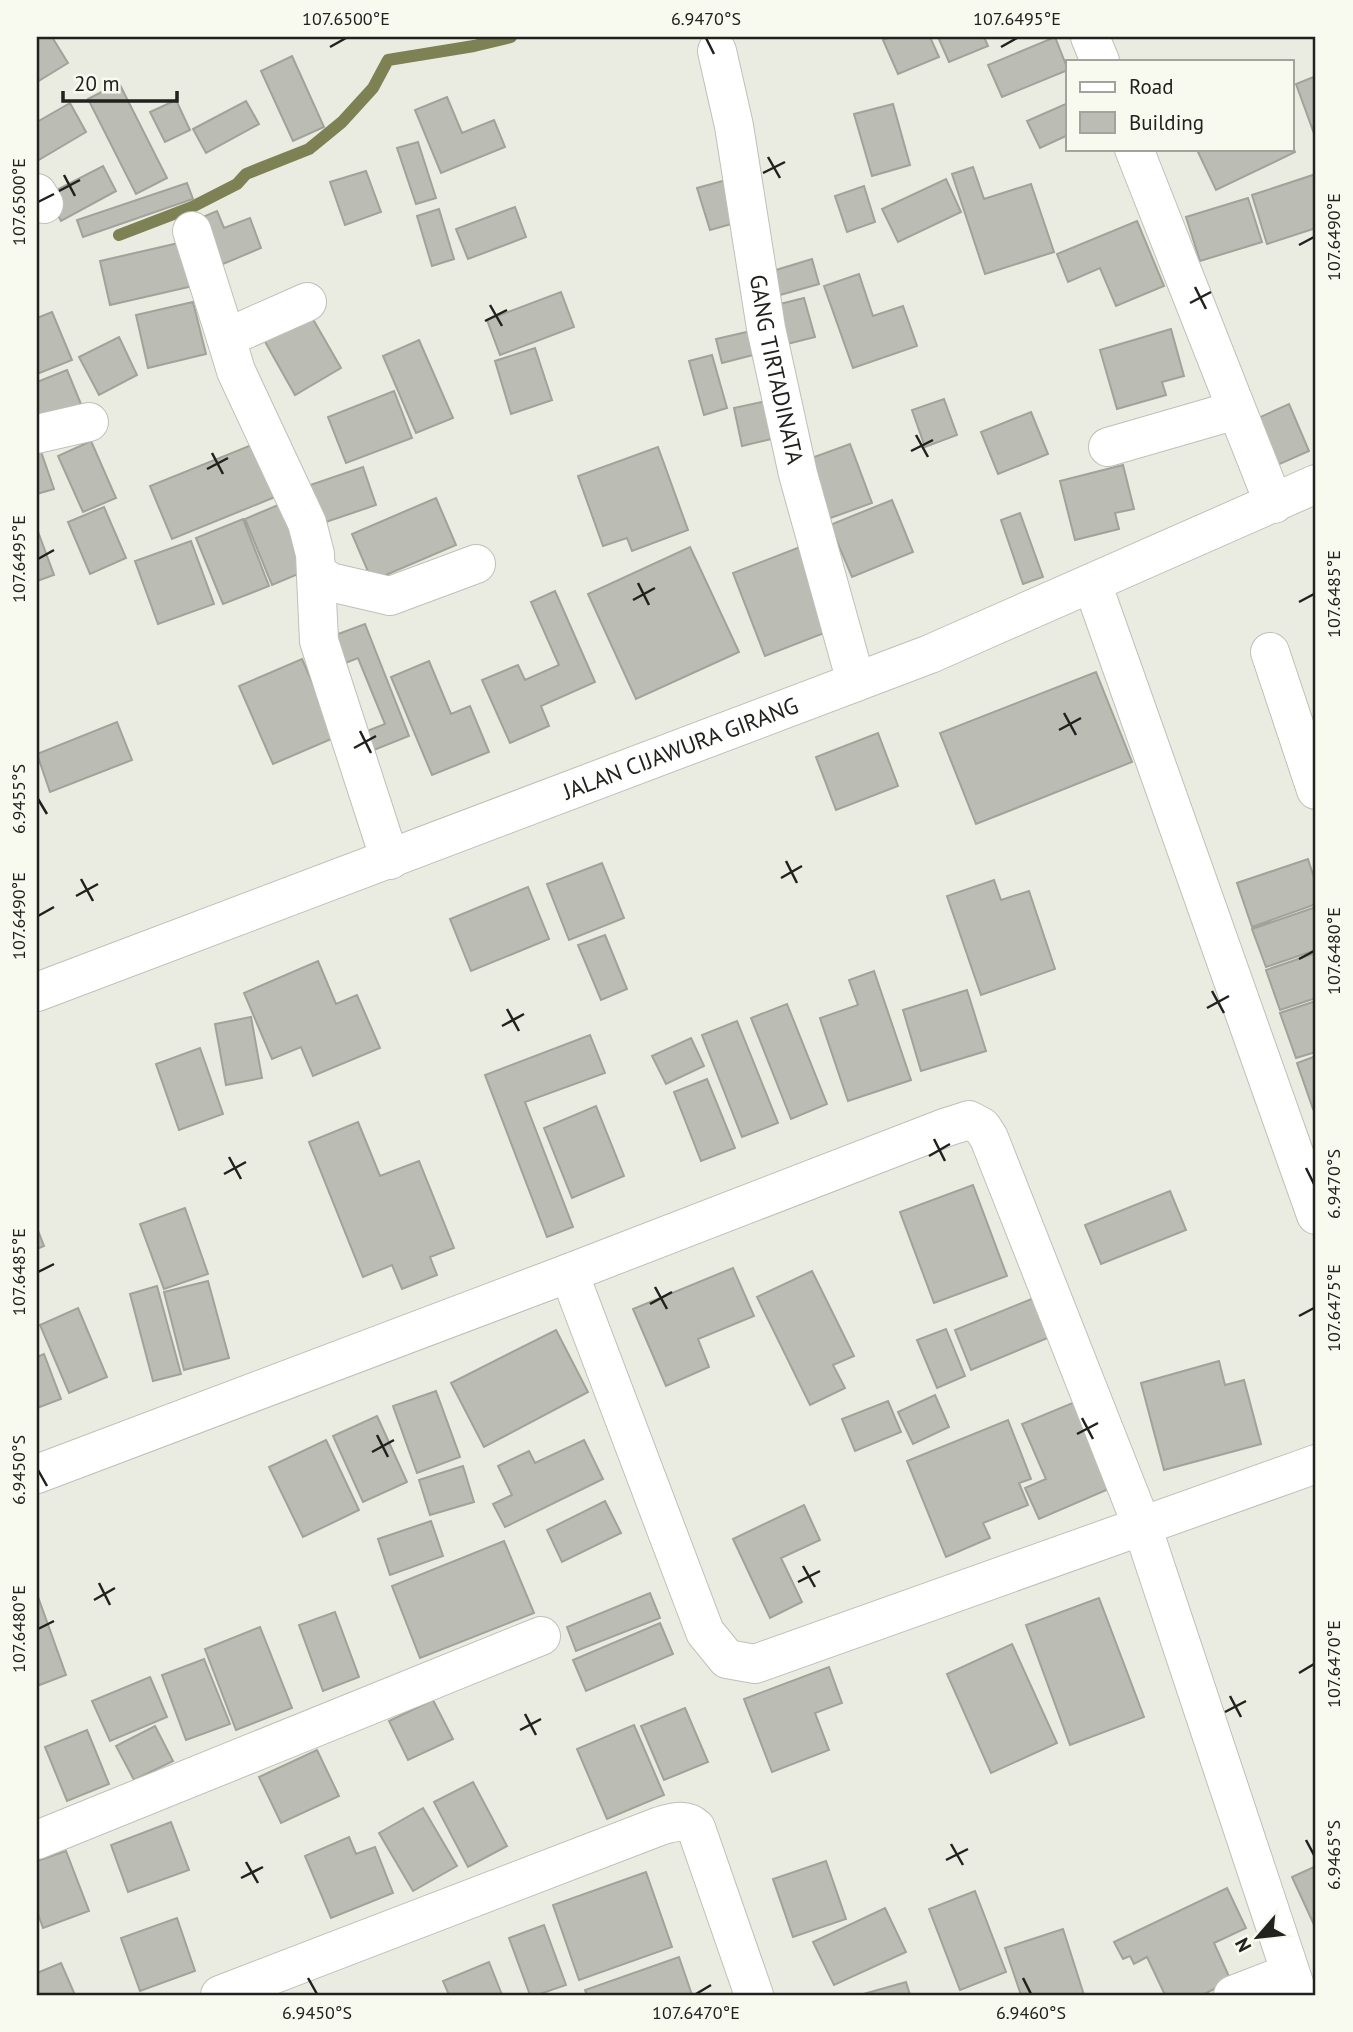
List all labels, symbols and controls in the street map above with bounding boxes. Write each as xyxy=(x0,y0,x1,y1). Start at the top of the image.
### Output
text: 107.6500°E xyxy=(302,7,390,30)
text: 6.9470°S xyxy=(671,7,741,30)
text: 107.6495°E xyxy=(973,7,1061,30)
scale bar xyxy=(63,60,177,104)
legend xyxy=(1066,60,1294,150)
text: 20 m xyxy=(74,70,120,97)
text: Road xyxy=(1129,73,1173,100)
text: Building xyxy=(1129,109,1204,136)
text: 107.6500°E xyxy=(7,158,30,246)
text: 107.6490°E xyxy=(1322,193,1345,281)
street label: GANG TIRTADINATA xyxy=(744,272,811,467)
text: 107.6495°E xyxy=(7,515,30,603)
text: 107.6485°E xyxy=(1322,550,1345,638)
street label: JALAN CIJAWURA GIRANG xyxy=(558,690,802,806)
text: 6.9455°S xyxy=(7,764,30,834)
text: 107.6490°E xyxy=(7,872,30,960)
text: 107.6480°E xyxy=(1322,907,1345,995)
text: 6.9470°S xyxy=(1322,1149,1345,1219)
text: 107.6485°E xyxy=(7,1228,30,1316)
text: 107.6475°E xyxy=(1322,1264,1345,1352)
text: 6.9450°S xyxy=(7,1435,30,1505)
text: 107.6480°E xyxy=(7,1585,30,1673)
text: 107.6470°E xyxy=(1322,1620,1345,1708)
text: 6.9465°S xyxy=(1322,1820,1345,1890)
north arrow xyxy=(1224,1902,1294,1972)
text: N xyxy=(1229,1934,1257,1956)
text: 6.9450°S xyxy=(282,2001,352,2024)
text: 107.6470°E xyxy=(652,2001,740,2024)
text: 6.9460°S xyxy=(996,2001,1066,2024)

